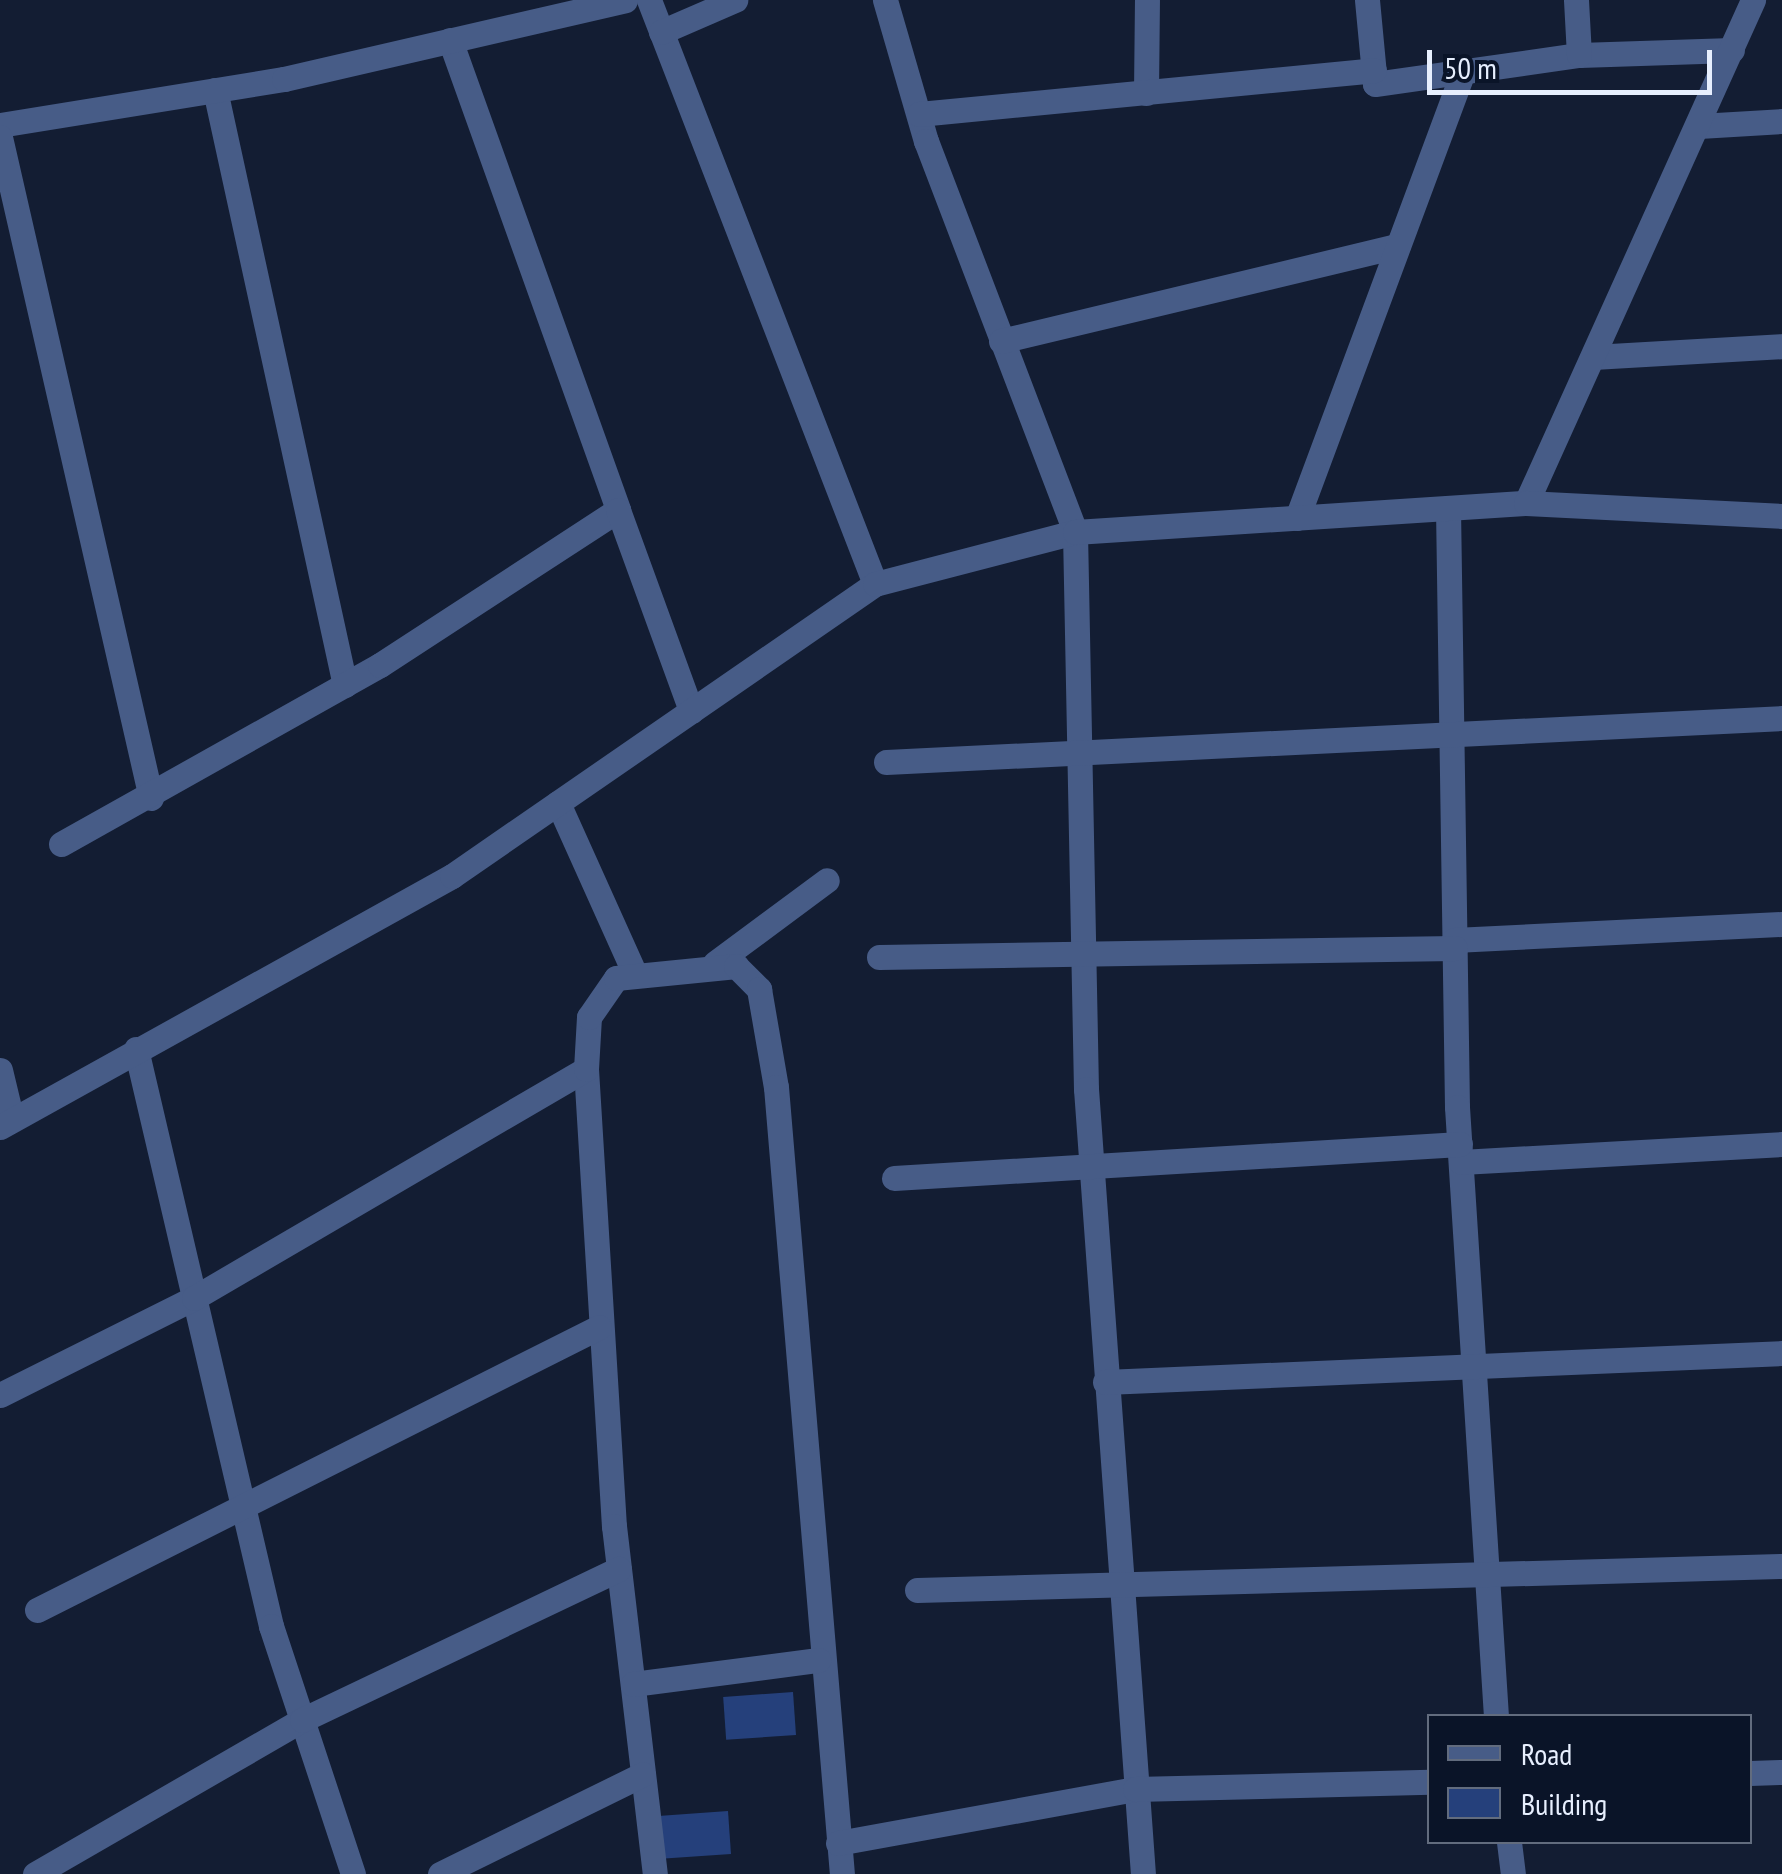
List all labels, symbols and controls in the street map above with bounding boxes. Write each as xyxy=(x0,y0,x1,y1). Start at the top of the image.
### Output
scale bar xyxy=(1432,30,1717,92)
text: 50 m xyxy=(1444,48,1497,87)
legend xyxy=(1427,1714,1752,1844)
text: Road xyxy=(1521,1734,1572,1773)
text: Building xyxy=(1521,1784,1607,1823)

